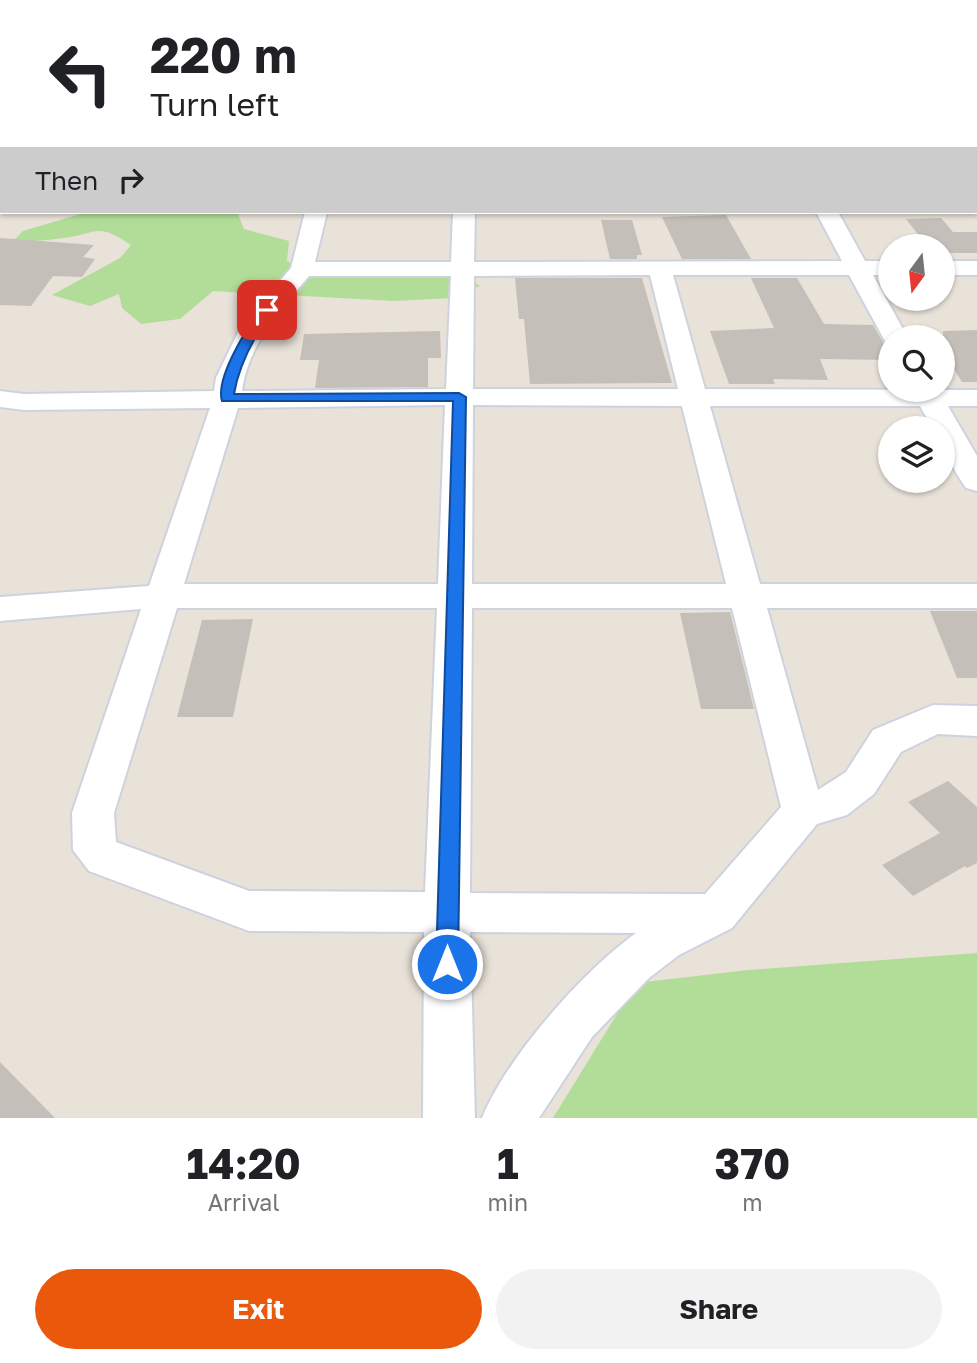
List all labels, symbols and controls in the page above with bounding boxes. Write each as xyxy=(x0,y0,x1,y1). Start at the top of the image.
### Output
text: 220 m xyxy=(150,25,297,84)
icon: left xyxy=(35,28,126,119)
text: Turn left xyxy=(150,85,279,123)
icon: right xyxy=(112,161,150,199)
text: Then xyxy=(35,165,98,196)
north arrow xyxy=(878,234,956,312)
map controls xyxy=(878,234,955,493)
pin xyxy=(237,280,297,340)
icon: arrive xyxy=(248,291,286,329)
button: search xyxy=(878,325,955,402)
button: layers xyxy=(878,416,955,493)
position arrow xyxy=(410,927,484,1001)
text: 14:20 xyxy=(187,1138,301,1188)
text: 1 xyxy=(497,1138,519,1188)
text: 370 xyxy=(715,1138,790,1188)
text: Arrival xyxy=(208,1188,280,1216)
text: min xyxy=(487,1188,528,1216)
text: m xyxy=(742,1188,763,1216)
button: Exit xyxy=(35,1269,482,1349)
button: Share xyxy=(496,1269,942,1349)

